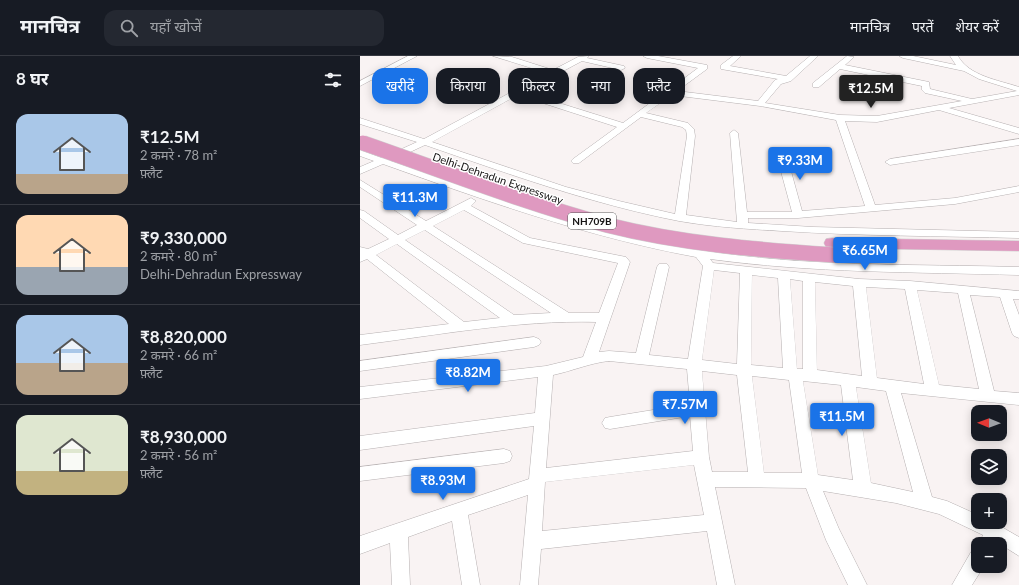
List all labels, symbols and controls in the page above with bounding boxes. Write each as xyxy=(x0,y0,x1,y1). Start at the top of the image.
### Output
search box xyxy=(104,10,384,46)
text: मानचित्र xyxy=(20,14,80,37)
icon: search xyxy=(118,17,140,39)
text: यहाँ खोजें xyxy=(150,17,202,35)
text: मानचित्र xyxy=(850,18,890,35)
text: परतें xyxy=(912,18,934,35)
text: शेयर करें xyxy=(956,18,999,35)
text: 8 घर xyxy=(16,68,49,89)
chip: खरीदें xyxy=(372,68,428,104)
chip: किराया xyxy=(436,68,500,104)
chip: फ़िल्टर xyxy=(508,68,569,104)
chip: नया xyxy=(577,68,625,104)
chip: फ़्लैट xyxy=(633,68,685,104)
icon: filters xyxy=(322,69,344,91)
pin: ₹12.5M xyxy=(838,75,904,109)
text: ₹12.5M xyxy=(848,80,894,96)
text: ₹12.5M xyxy=(140,126,200,147)
icon: home xyxy=(48,130,96,178)
text: 2 कमरे · 78 m² xyxy=(140,147,217,163)
pin: ₹9.33M xyxy=(767,147,833,181)
street label: Delhi-Dehradun Expressway xyxy=(431,150,565,207)
text: ₹9.33M xyxy=(777,152,823,168)
text: फ़्लैट xyxy=(140,165,163,181)
pin: ₹11.3M xyxy=(382,184,448,218)
text: ₹11.3M xyxy=(392,189,438,205)
road number: NH709B xyxy=(568,213,616,229)
text: ₹9,330,000 xyxy=(140,227,227,248)
icon: home xyxy=(48,231,96,279)
pin: ₹6.65M xyxy=(832,237,898,271)
text: ₹6.65M xyxy=(842,242,888,258)
text: 2 कमरे · 80 m² xyxy=(140,248,217,264)
text: Delhi-Dehradun Expressway xyxy=(140,266,302,282)
text: ₹8,820,000 xyxy=(140,326,227,347)
icon: home xyxy=(48,331,96,379)
text: 2 कमरे · 66 m² xyxy=(140,347,217,363)
pin: ₹8.82M xyxy=(435,359,501,393)
text: ₹8.82M xyxy=(445,364,491,380)
text: फ़्लैट xyxy=(140,365,163,381)
pin: ₹7.57M xyxy=(652,391,718,425)
text: ₹7.57M xyxy=(662,396,708,412)
pin: ₹11.5M xyxy=(809,403,875,437)
north arrow xyxy=(971,405,1007,441)
map controls xyxy=(971,405,1007,573)
text: ₹11.5M xyxy=(819,408,865,424)
text: ₹8,930,000 xyxy=(140,426,227,447)
icon: home xyxy=(48,431,96,479)
text: 2 कमरे · 56 m² xyxy=(140,447,217,463)
button: layers xyxy=(971,449,1007,485)
text: फ़्लैट xyxy=(140,465,163,481)
pin: ₹8.93M xyxy=(410,467,476,501)
text: ₹8.93M xyxy=(420,472,466,488)
button: + xyxy=(971,493,1007,529)
button: − xyxy=(971,537,1007,573)

